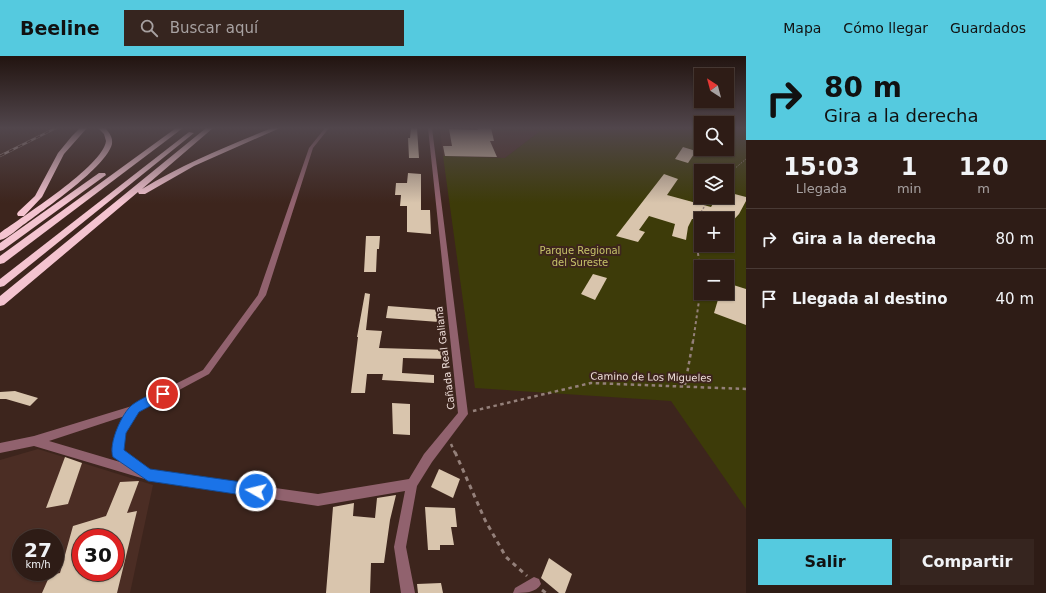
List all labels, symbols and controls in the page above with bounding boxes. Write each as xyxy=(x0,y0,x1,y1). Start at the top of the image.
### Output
search box xyxy=(124,10,404,46)
text: Beeline xyxy=(20,17,100,39)
icon: search xyxy=(138,17,160,39)
text: Buscar aquí xyxy=(170,19,258,37)
text: Mapa xyxy=(783,20,821,36)
text: Cómo llegar xyxy=(843,20,928,36)
text: Guardados xyxy=(950,20,1026,36)
north arrow xyxy=(694,68,734,108)
map controls xyxy=(694,68,734,300)
text: 80 m xyxy=(824,71,902,104)
icon: right xyxy=(758,72,810,124)
text: Gira a la derecha xyxy=(824,105,979,126)
button: search xyxy=(694,116,734,156)
text: 15:03 xyxy=(783,153,860,181)
text: 1 xyxy=(901,153,917,181)
text: 120 xyxy=(959,153,1009,181)
button: layers xyxy=(694,164,734,204)
text: Llegada xyxy=(796,181,847,196)
text: min xyxy=(897,181,921,196)
text: m xyxy=(977,181,990,196)
button: + xyxy=(694,212,734,252)
icon: right xyxy=(758,228,780,250)
text: Gira a la derecha xyxy=(792,230,936,248)
text: 80 m xyxy=(996,230,1034,248)
park label: Parque Regional del Sureste xyxy=(540,245,620,268)
button: − xyxy=(694,260,734,300)
icon: arrive xyxy=(758,288,780,310)
text: Llegada al destino xyxy=(792,290,947,308)
text: 40 m xyxy=(996,290,1034,308)
street label: Cañada Real Galiana xyxy=(433,306,457,410)
street label: Camino de Los Migueles xyxy=(590,370,712,384)
pin xyxy=(146,377,180,411)
icon: arrive xyxy=(152,383,174,405)
position arrow xyxy=(235,470,277,512)
speed limit sign: 30 xyxy=(72,529,124,581)
text: 27 xyxy=(24,538,52,562)
button: Salir xyxy=(758,539,892,585)
button: Compartir xyxy=(900,539,1034,585)
text: km/h xyxy=(25,559,51,570)

